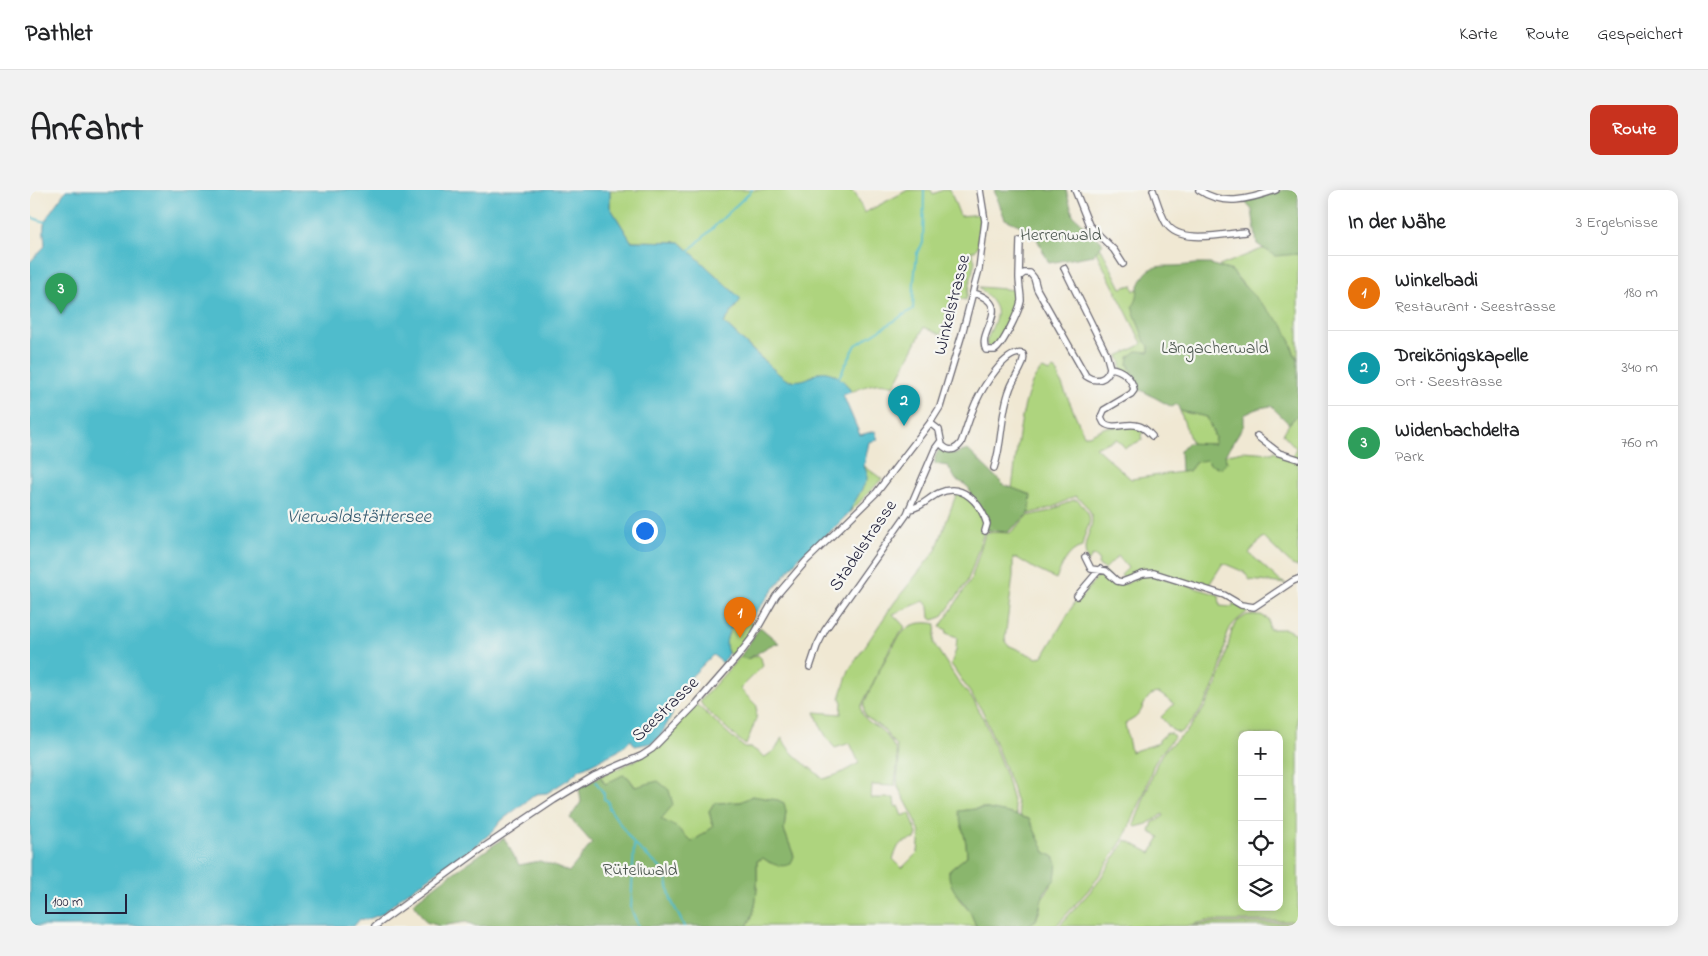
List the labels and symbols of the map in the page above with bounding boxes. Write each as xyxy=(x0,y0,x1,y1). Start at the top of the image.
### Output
park label: Herrenwald xyxy=(1020,223,1102,249)
street label: Winkelstrasse xyxy=(928,251,978,358)
pin: 3 xyxy=(45,273,77,314)
park label: Längacherwald xyxy=(1161,336,1269,363)
pin: 2 xyxy=(888,385,920,426)
street label: Stadelstrasse xyxy=(824,494,905,597)
water label: Vierwaldstättersee xyxy=(287,504,432,531)
your location xyxy=(632,518,658,544)
pin: 1 xyxy=(724,597,756,638)
street label: Seestrasse xyxy=(627,671,706,749)
park label: Rüteliwald xyxy=(602,858,678,884)
scale bar xyxy=(45,891,128,914)

